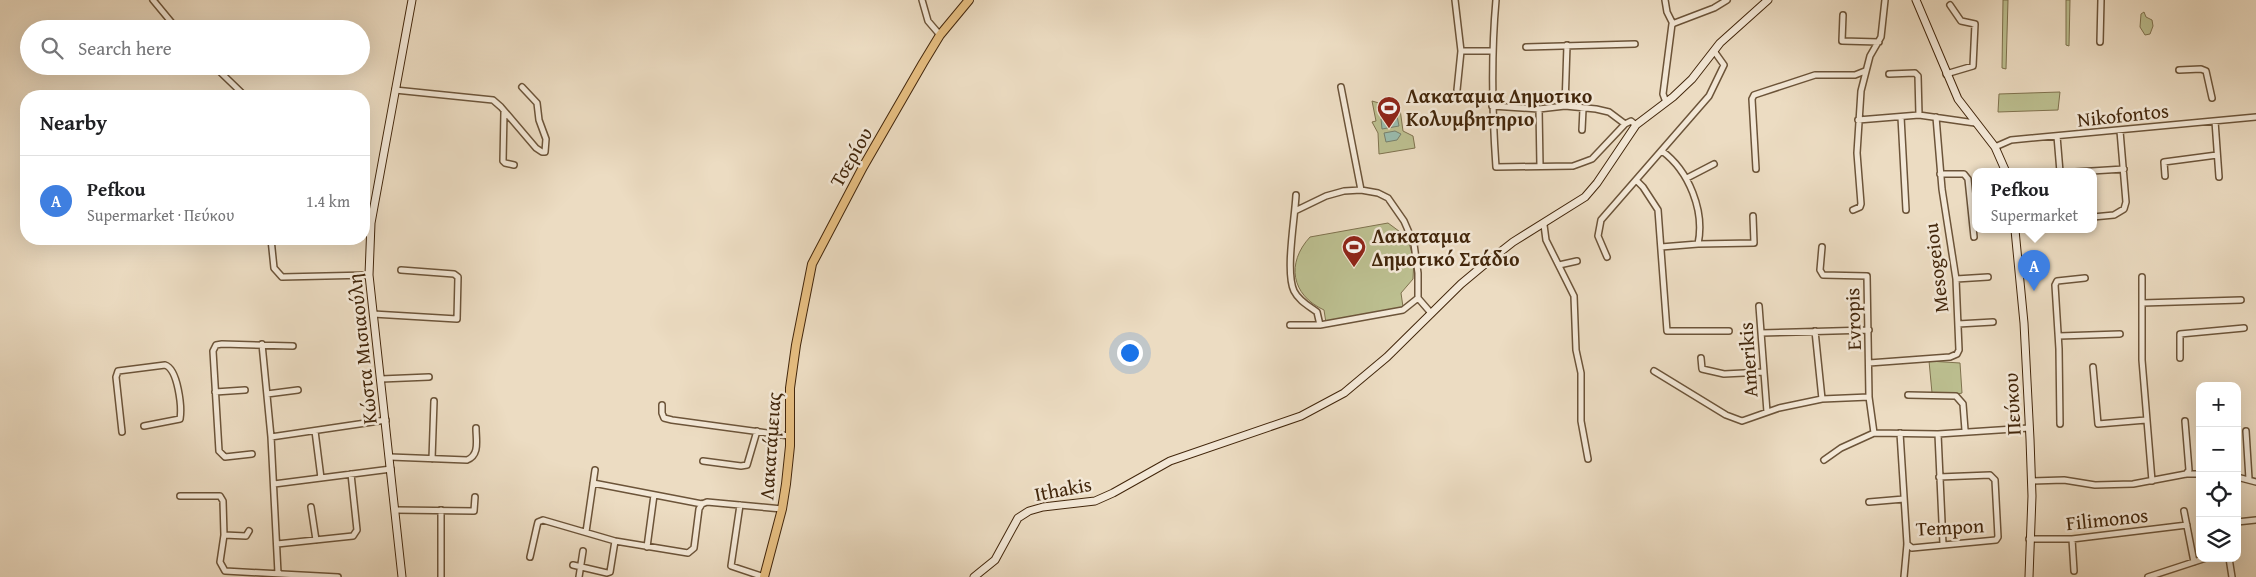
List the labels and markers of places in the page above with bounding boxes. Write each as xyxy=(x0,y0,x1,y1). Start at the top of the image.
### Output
place label: Λακαταμια Δημοτικο Κολυμβητηριο xyxy=(1406,81,1592,133)
sports icon: Λακαταμια Δημοτικο Κολυμβητηριο xyxy=(1376,95,1402,129)
place label: Λακαταμια Δημοτικό Στάδιο xyxy=(1371,221,1520,273)
sports icon: Λακαταμια Δημοτικό Στάδιο xyxy=(1341,234,1367,268)
pin: A xyxy=(2018,250,2050,291)

